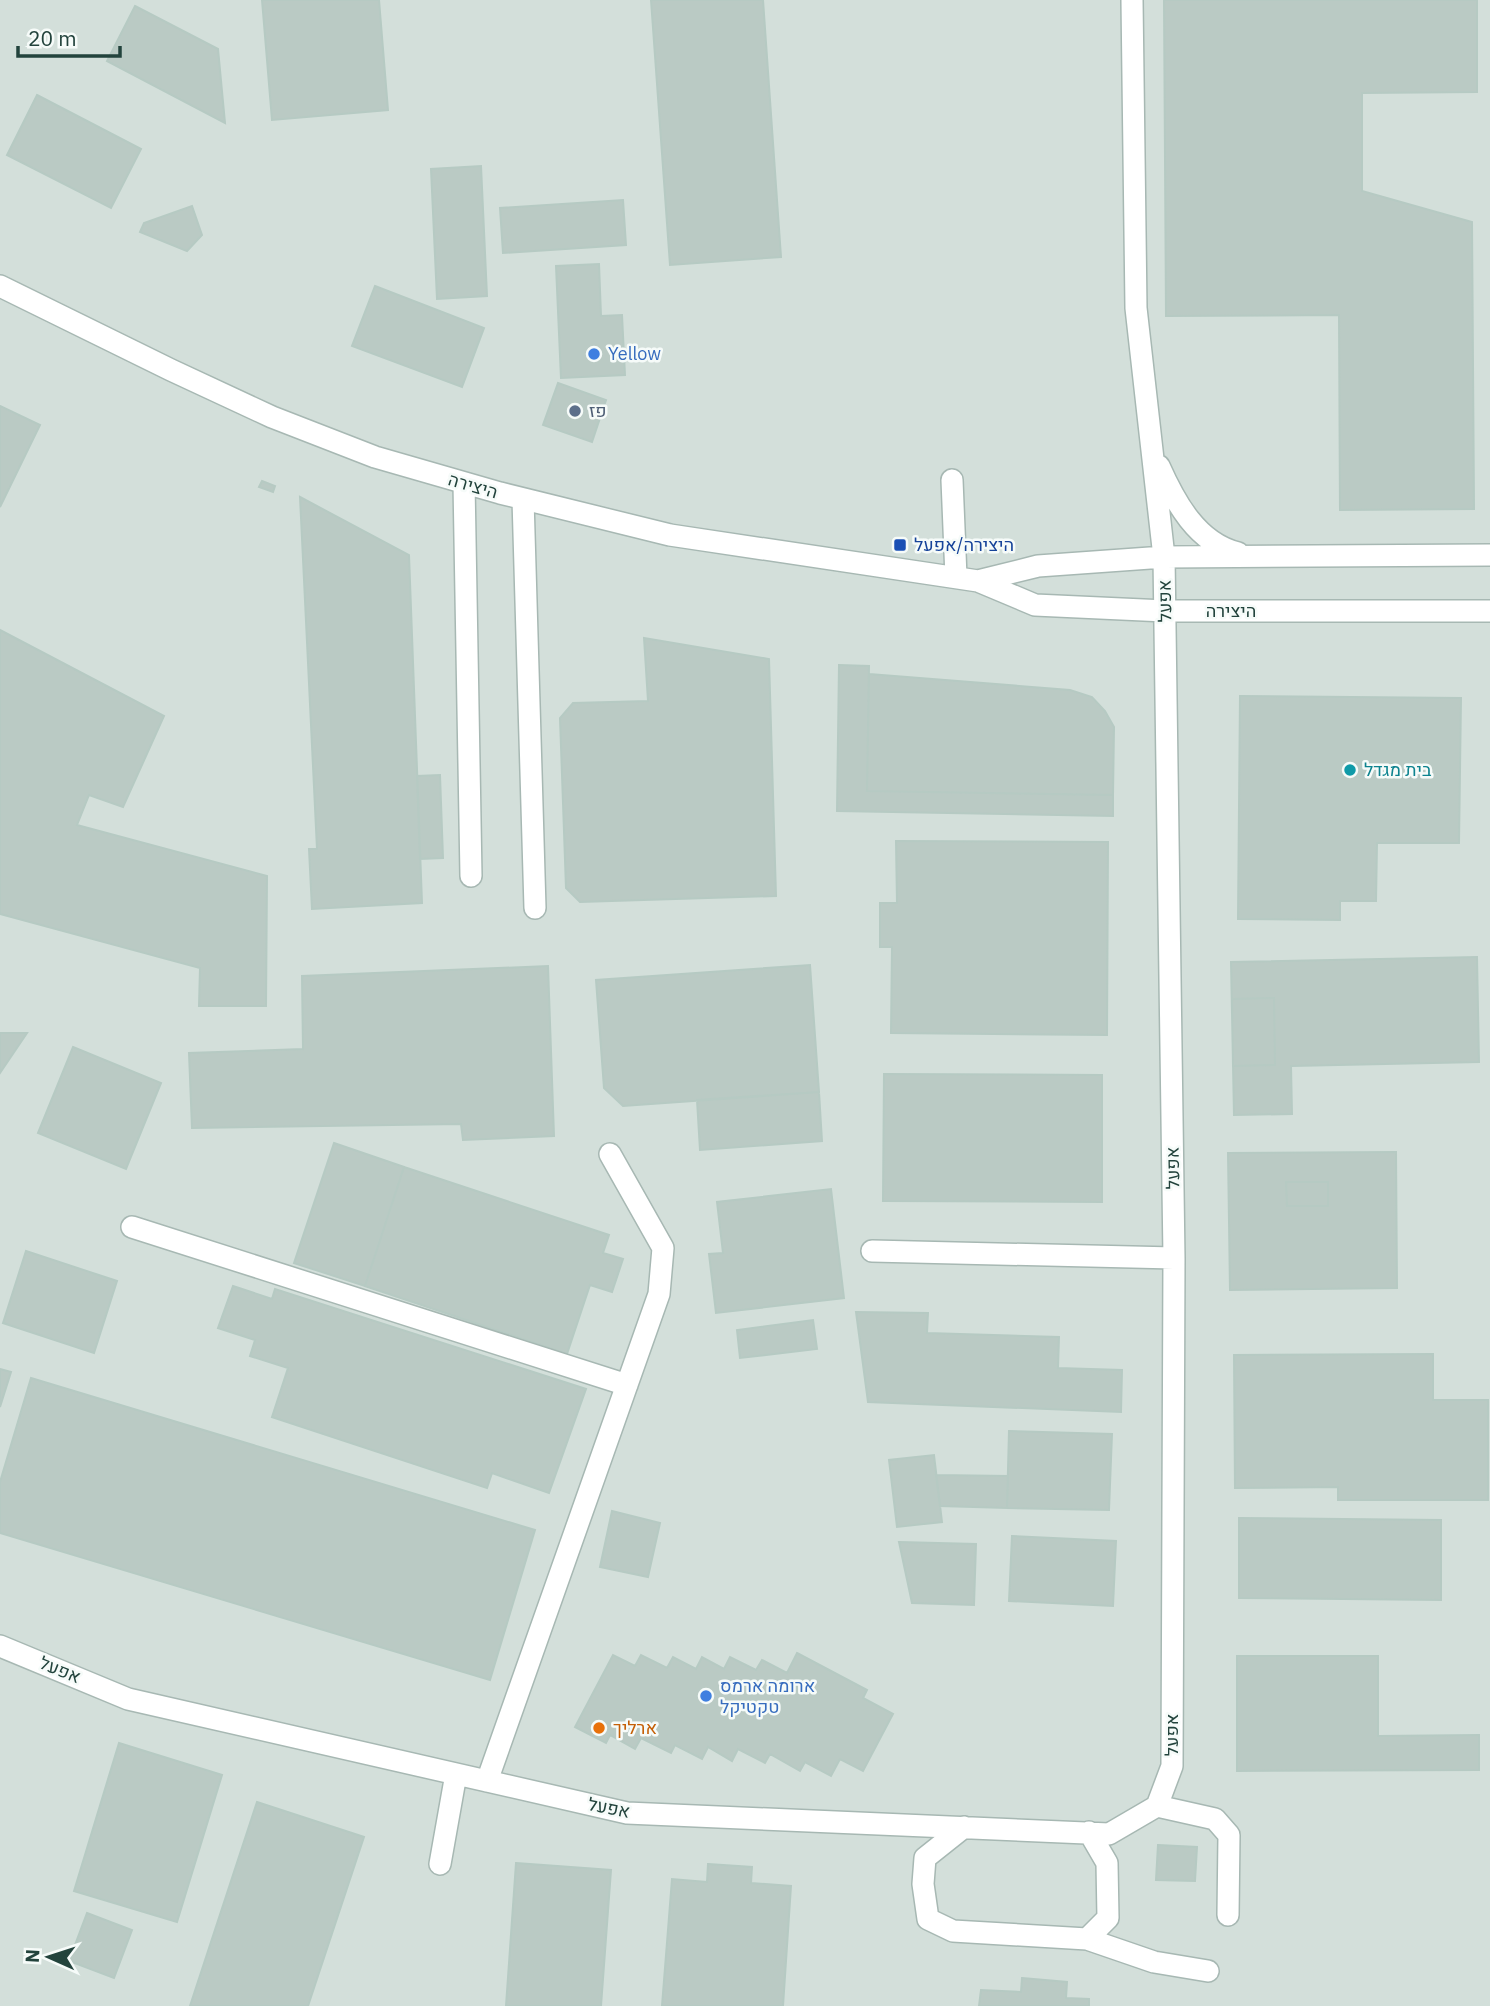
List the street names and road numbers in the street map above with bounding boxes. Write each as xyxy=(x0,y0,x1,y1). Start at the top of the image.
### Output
street label: היצירה xyxy=(446,467,501,504)
street label: אפעל xyxy=(1153,580,1176,622)
street label: היצירה xyxy=(1206,599,1256,622)
street label: אפעל xyxy=(1161,1147,1184,1189)
street label: אפעל xyxy=(36,1651,84,1688)
street label: אפעל xyxy=(1160,1714,1183,1756)
street label: אפעל xyxy=(586,1792,632,1823)

